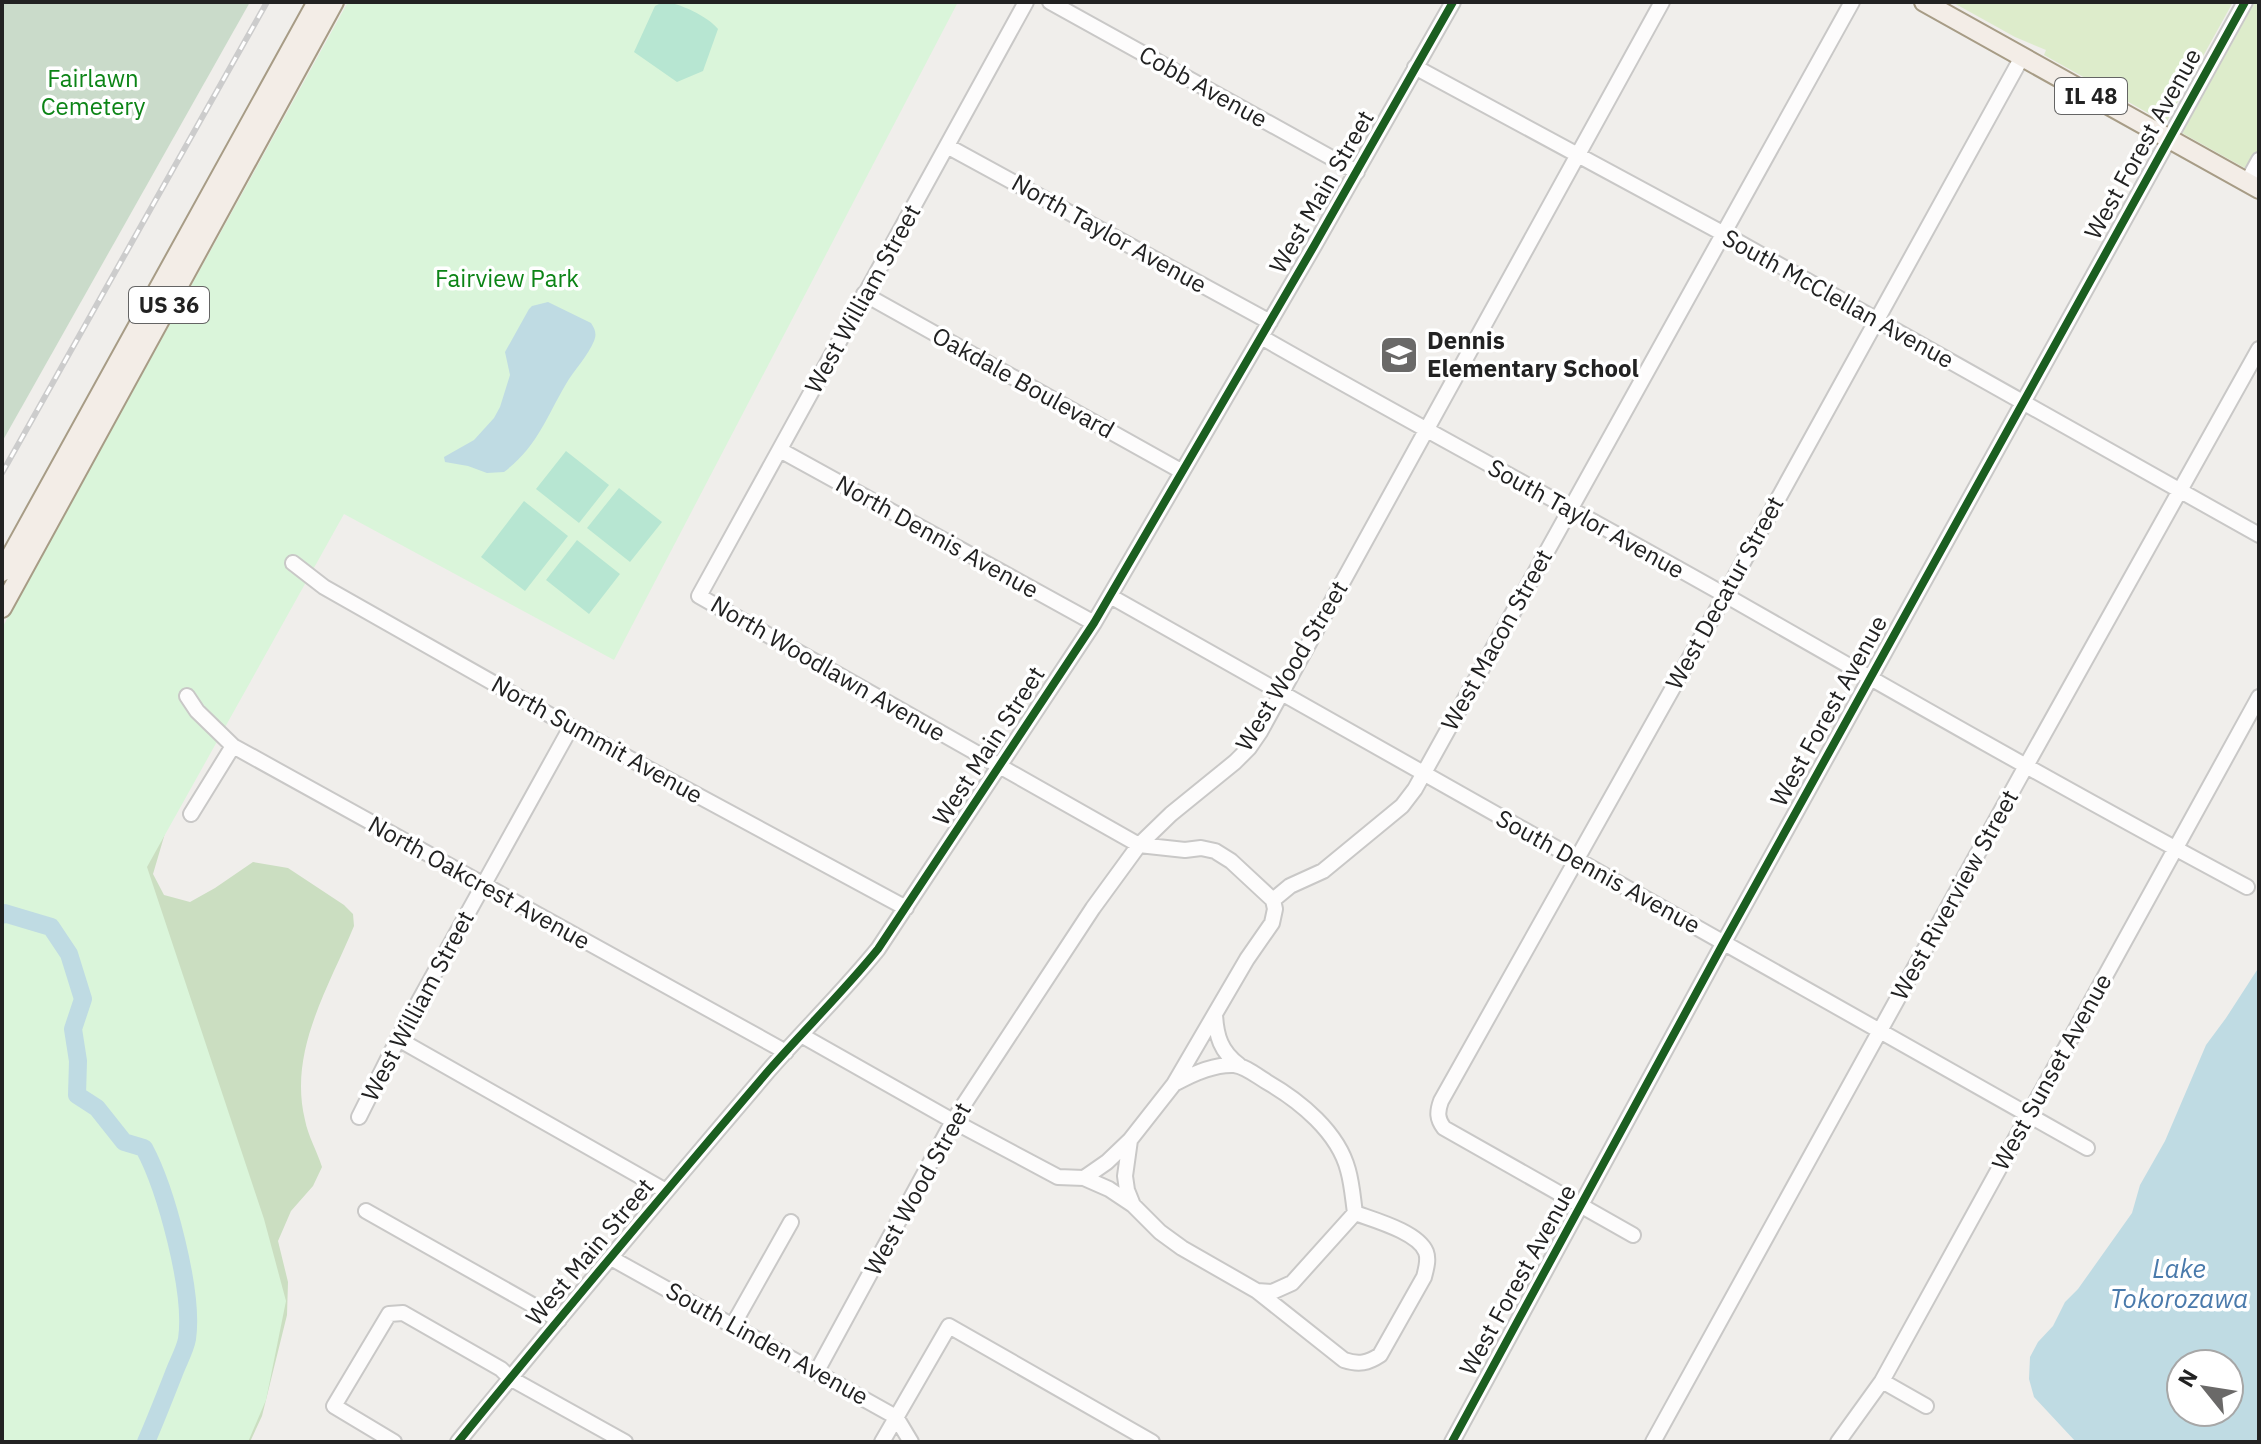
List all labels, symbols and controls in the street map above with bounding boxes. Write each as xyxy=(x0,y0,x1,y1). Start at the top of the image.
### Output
street label: Cobb Avenue xyxy=(1134,38,1273,135)
street label: West Forest Avenue xyxy=(2076,42,2208,245)
park label: Fairlawn Cemetery xyxy=(41,62,145,122)
road number: IL 48 xyxy=(2055,78,2127,114)
street label: West Main Street xyxy=(1261,104,1381,279)
street label: North Taylor Avenue xyxy=(1006,166,1213,300)
street label: West William Street xyxy=(797,198,927,399)
street label: South McClellan Avenue xyxy=(1717,221,1960,375)
park label: Fairview Park xyxy=(435,262,579,294)
road number: US 36 xyxy=(129,287,209,323)
street label: Oakdale Boulevard xyxy=(927,319,1120,445)
place label: Dennis Elementary School xyxy=(1427,324,1639,384)
school or university icon: Dennis Elementary School xyxy=(1378,334,1420,376)
street label: South Taylor Avenue xyxy=(1482,451,1690,585)
street label: North Dennis Avenue xyxy=(830,467,1045,605)
street label: West Decatur Street xyxy=(1658,490,1791,695)
street label: West Macon Street xyxy=(1433,543,1559,736)
street label: West Wood Street xyxy=(1228,574,1355,757)
street label: North Woodlawn Avenue xyxy=(705,588,952,748)
street label: West Forest Avenue xyxy=(1762,609,1894,812)
street label: West Main Street xyxy=(925,660,1051,831)
street label: North Summit Avenue xyxy=(486,668,709,811)
street label: West Riverview Street xyxy=(1883,784,2025,1005)
street label: South Dennis Avenue xyxy=(1491,802,1706,941)
street label: North Oakcrest Avenue xyxy=(363,808,596,956)
street label: West William Street xyxy=(353,905,481,1106)
street label: West Sunset Avenue xyxy=(1984,968,2118,1176)
street label: West Wood Street xyxy=(856,1096,978,1281)
street label: West Main Street xyxy=(518,1171,660,1332)
street label: West Forest Avenue xyxy=(1451,1178,1583,1381)
water label: Lake Tokorozawa xyxy=(2110,1251,2248,1315)
street label: South Linden Avenue xyxy=(660,1274,874,1412)
north arrow xyxy=(2165,1348,2245,1428)
text: N xyxy=(2171,1364,2204,1392)

